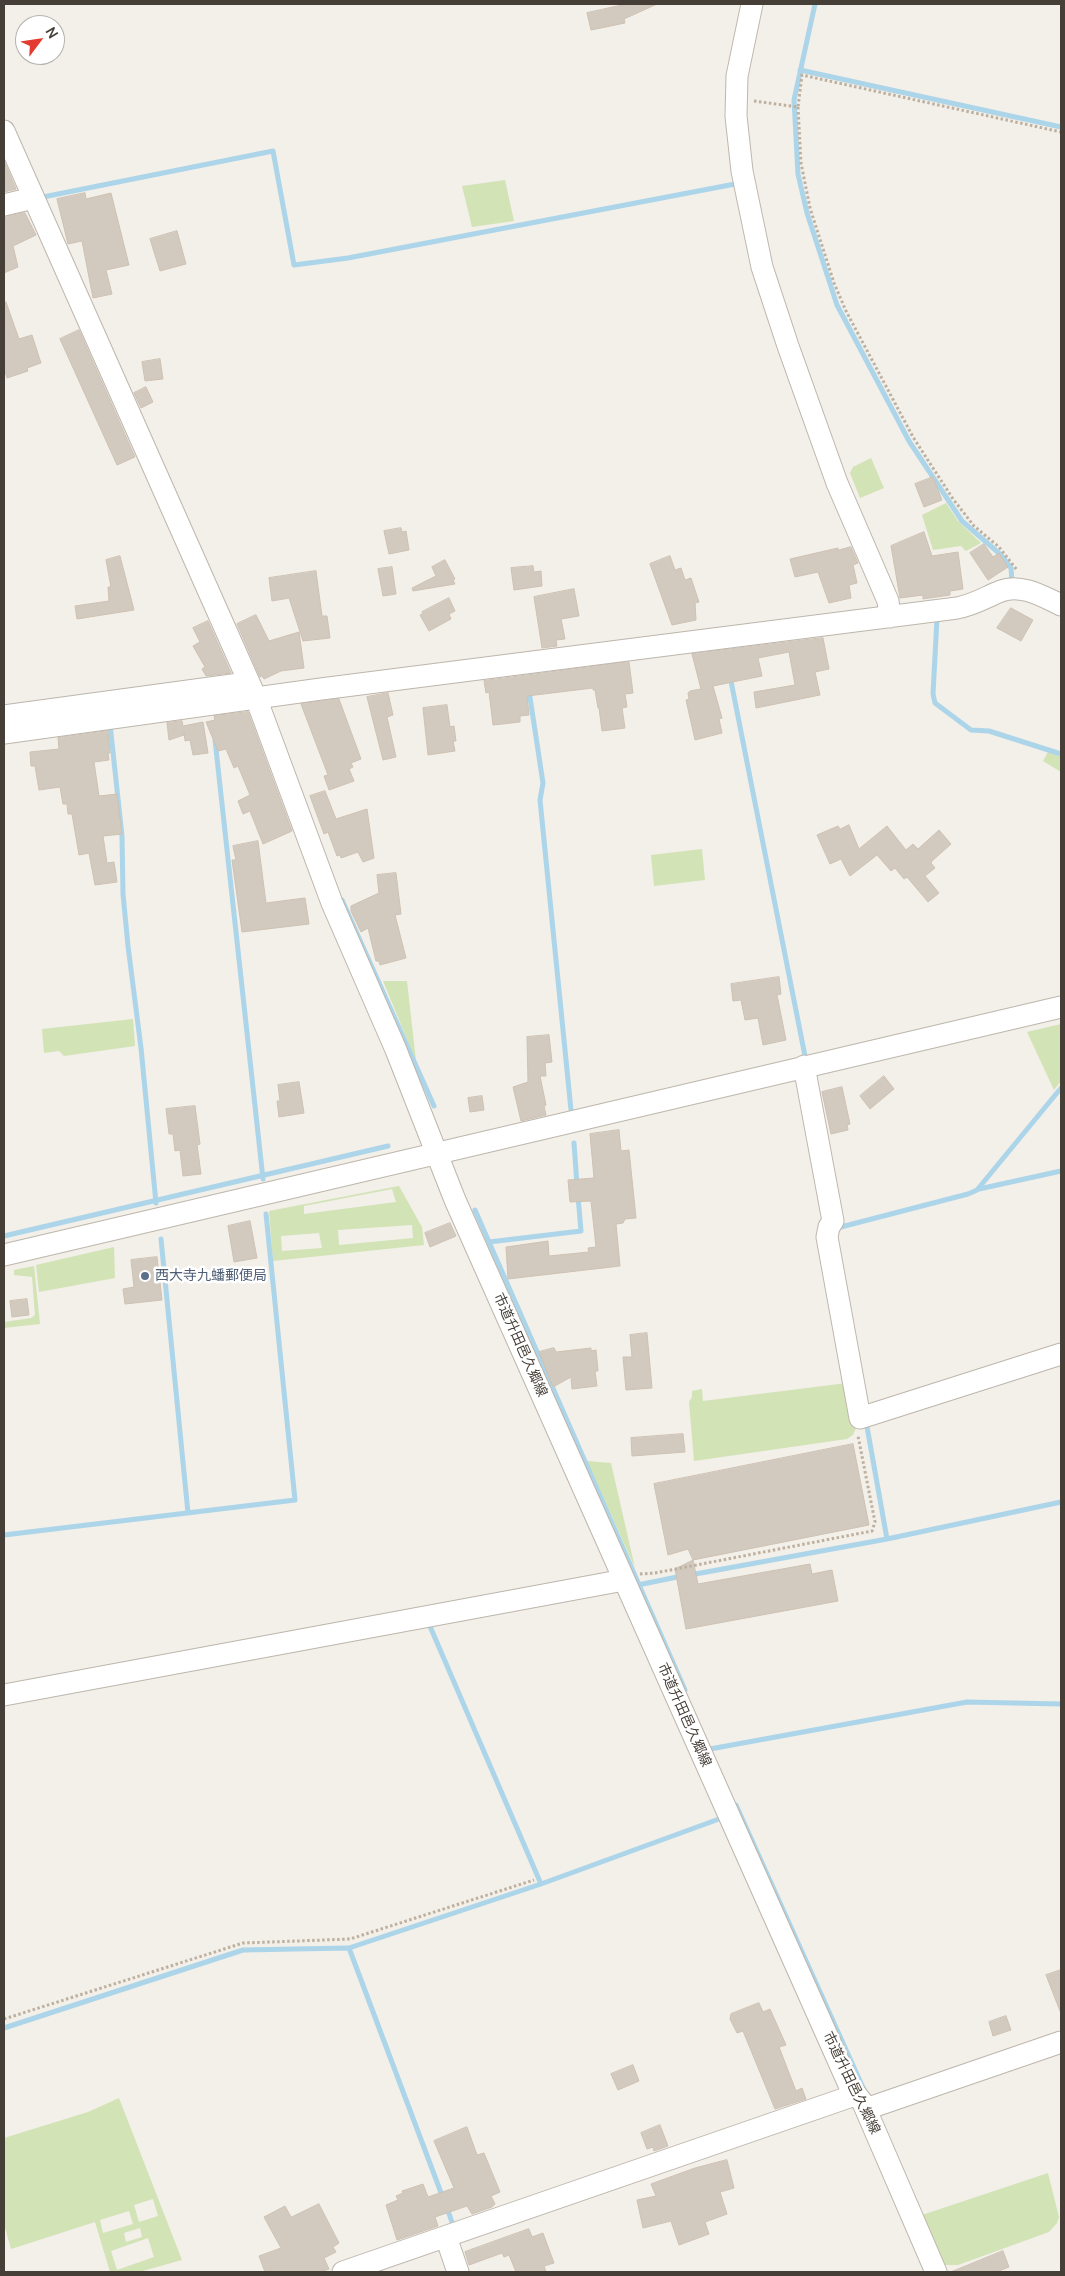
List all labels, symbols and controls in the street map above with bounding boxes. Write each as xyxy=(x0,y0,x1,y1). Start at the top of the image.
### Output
north arrow xyxy=(15,15,65,65)
text: N xyxy=(42,23,63,42)
place label: 西大寺九蟠郵便局 xyxy=(155,1268,267,1284)
marker: 西大寺九蟠郵便局 xyxy=(139,1270,151,1282)
street label: 市道升田邑久郷線 xyxy=(490,1290,550,1400)
street label: 市道升田邑久郷線 xyxy=(654,1660,714,1770)
street label: 市道升田邑久郷線 xyxy=(819,2029,883,2137)

